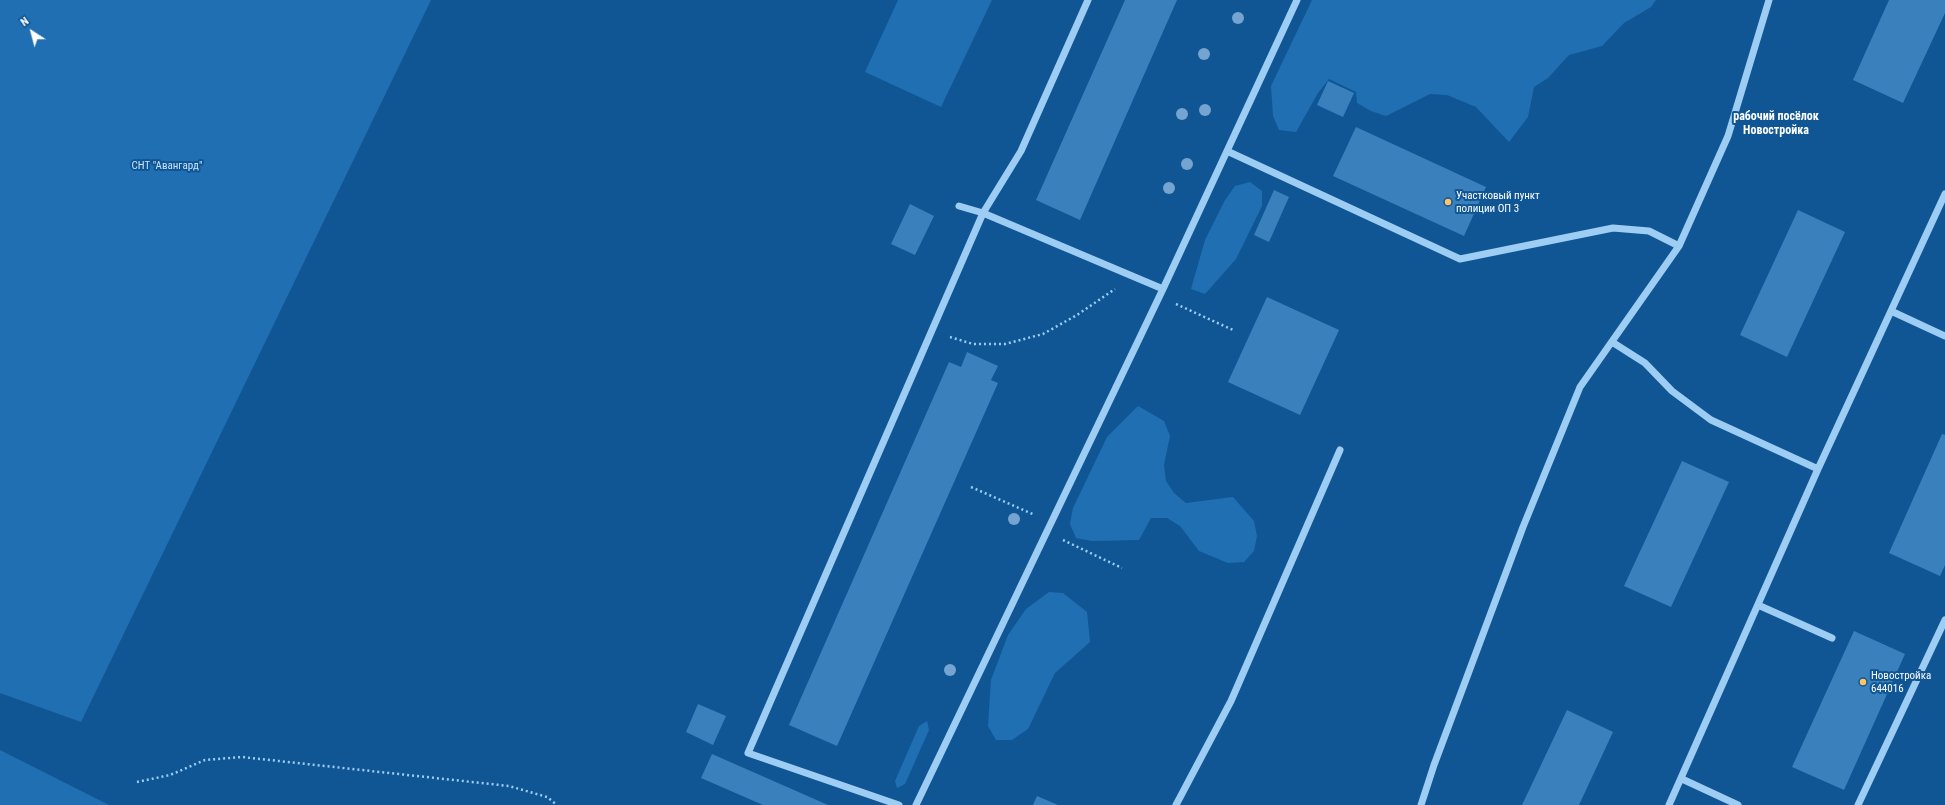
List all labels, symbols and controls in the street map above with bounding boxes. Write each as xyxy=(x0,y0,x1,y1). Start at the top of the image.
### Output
north arrow xyxy=(12,12,52,52)
text: N xyxy=(18,15,31,29)
district label: рабочий посёлок Новостройка xyxy=(1733,110,1819,138)
park label: СНТ "Авангард" xyxy=(132,159,202,173)
place label: Участковый пункт полиции ОП 3 xyxy=(1456,189,1540,215)
marker: Участковый пункт полиции ОП 3 xyxy=(1443,197,1453,207)
place label: Новостройка 644016 xyxy=(1871,669,1931,695)
marker: Новостройка 644016 xyxy=(1858,677,1868,687)

